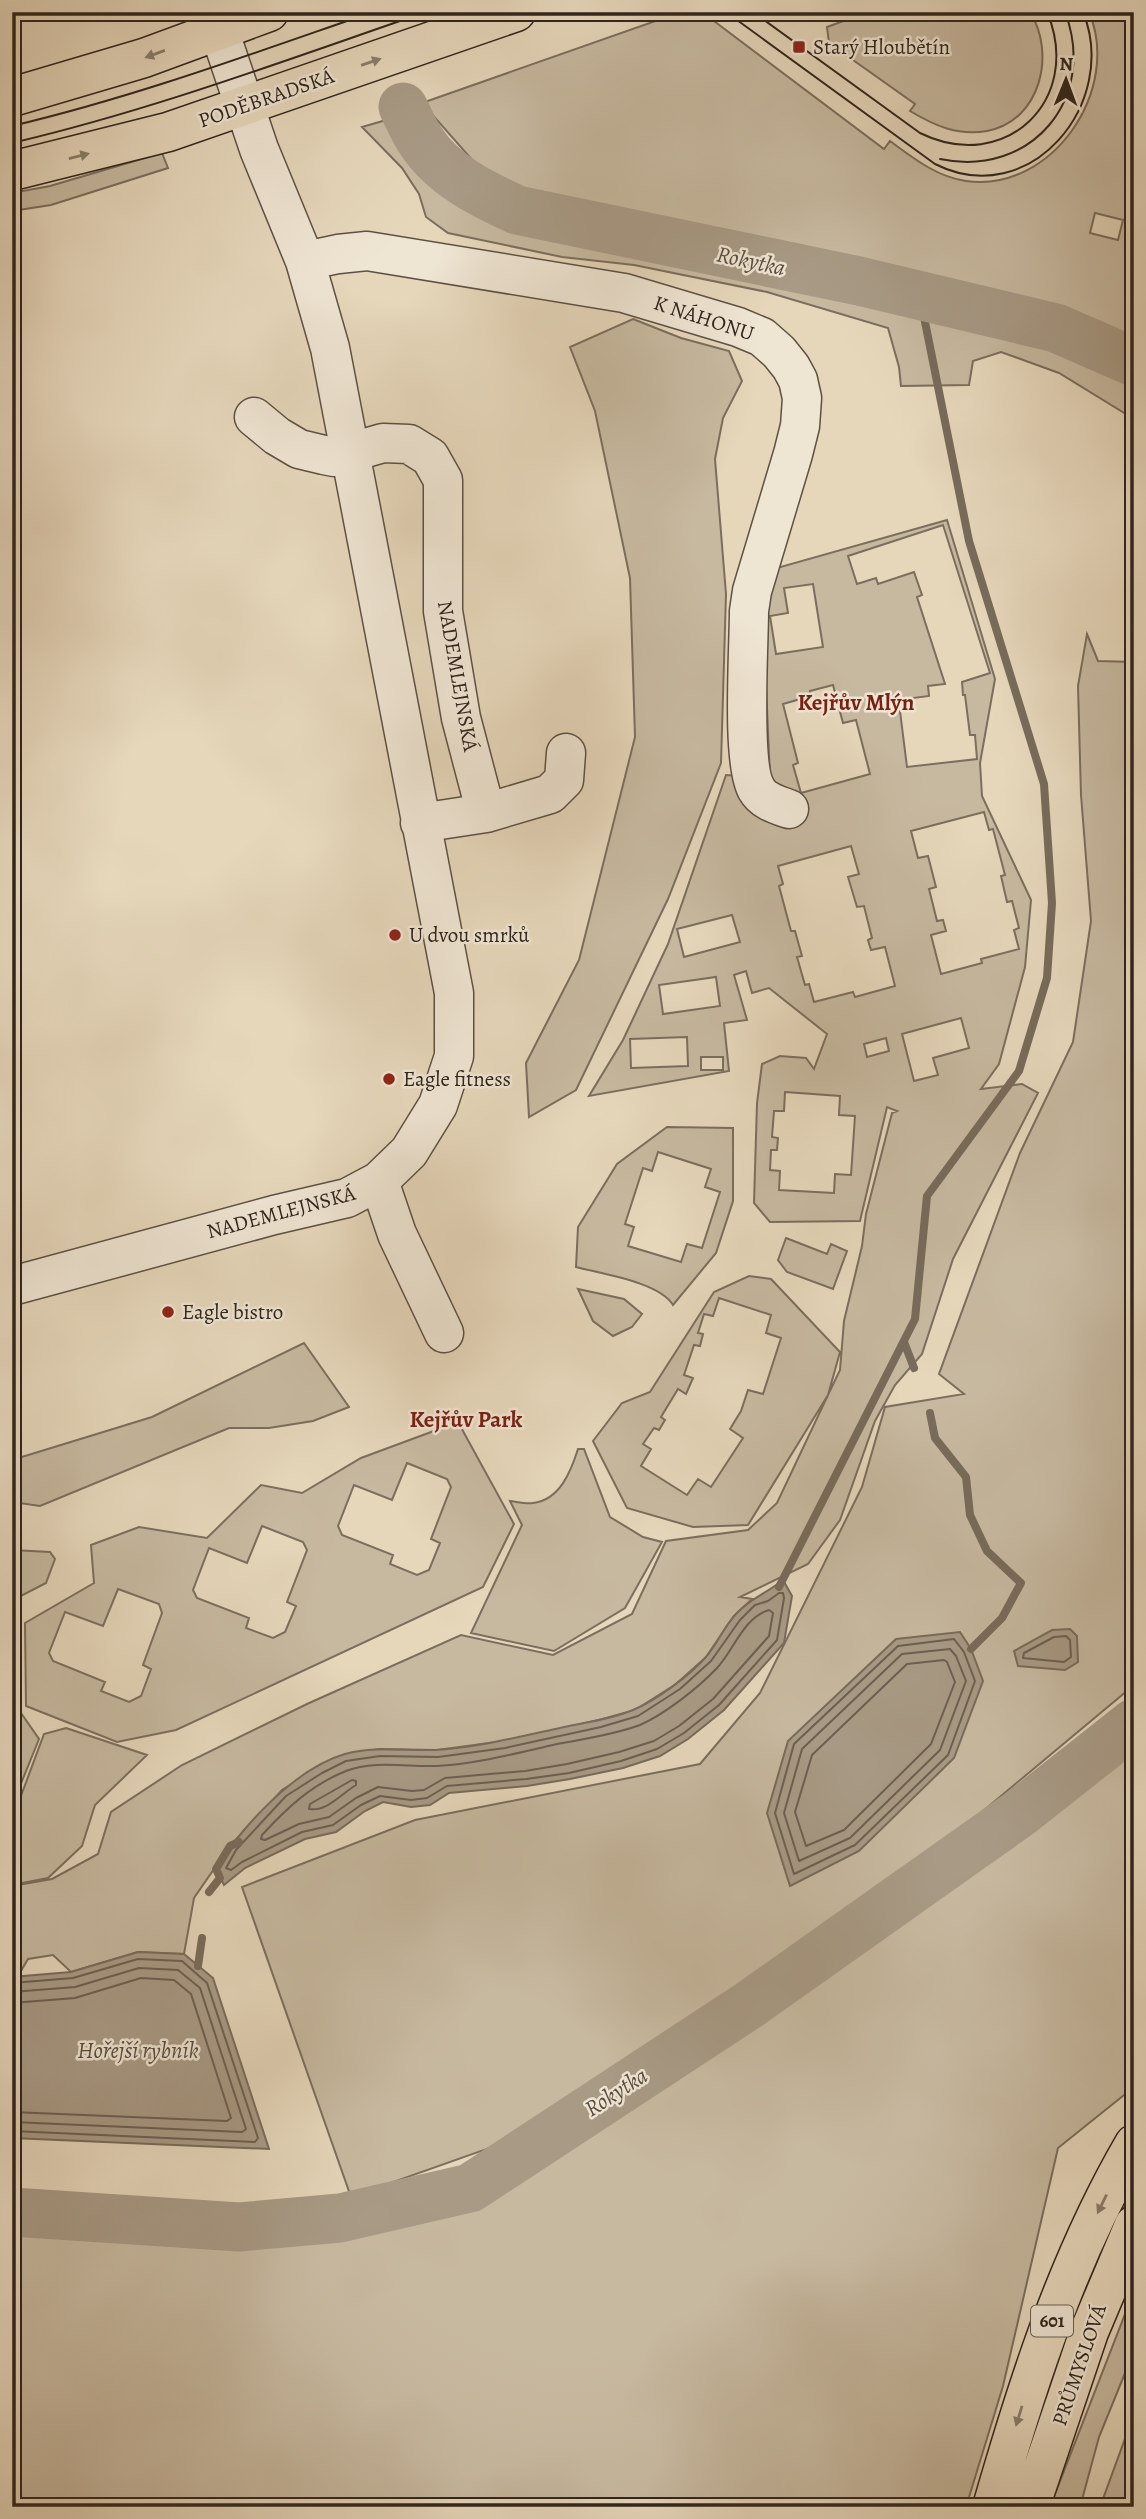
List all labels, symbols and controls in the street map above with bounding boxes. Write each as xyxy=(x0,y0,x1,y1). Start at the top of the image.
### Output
place label: Starý Hloubětín xyxy=(813,33,950,61)
marker: Starý Hloubětín xyxy=(791,39,807,55)
north arrow xyxy=(1030,46,1100,116)
one-way arrow xyxy=(145,48,166,59)
text: N xyxy=(1059,51,1074,77)
one-way arrow xyxy=(361,56,382,67)
street label: PODĚBRADSKÁ xyxy=(194,61,338,134)
one-way arrow xyxy=(68,150,90,161)
water label: Rokytka xyxy=(714,239,789,283)
street label: K NÁHONU xyxy=(650,289,758,347)
street label: NADEMLEJNSKÁ xyxy=(431,598,485,754)
district label: Kejřův Mlýn xyxy=(798,687,915,718)
place label: U dvou smrků xyxy=(409,921,530,949)
marker: U dvou smrků xyxy=(387,927,403,943)
place label: Eagle fitness xyxy=(403,1065,511,1093)
marker: Eagle fitness xyxy=(381,1071,397,1087)
street label: NADEMLEJNSKÁ xyxy=(204,1179,359,1245)
place label: Eagle bistro xyxy=(182,1298,283,1326)
marker: Eagle bistro xyxy=(160,1304,176,1320)
district label: Kejřův Park xyxy=(410,1404,523,1435)
water label: Hořejší rybník xyxy=(77,2035,199,2066)
water label: Rokytka xyxy=(578,2060,654,2124)
one-way arrow xyxy=(1096,2194,1107,2214)
street label: PRŮMYSLOVÁ xyxy=(1045,2300,1113,2430)
road number: 601 xyxy=(1031,2306,1073,2336)
one-way arrow xyxy=(1014,2406,1024,2427)

